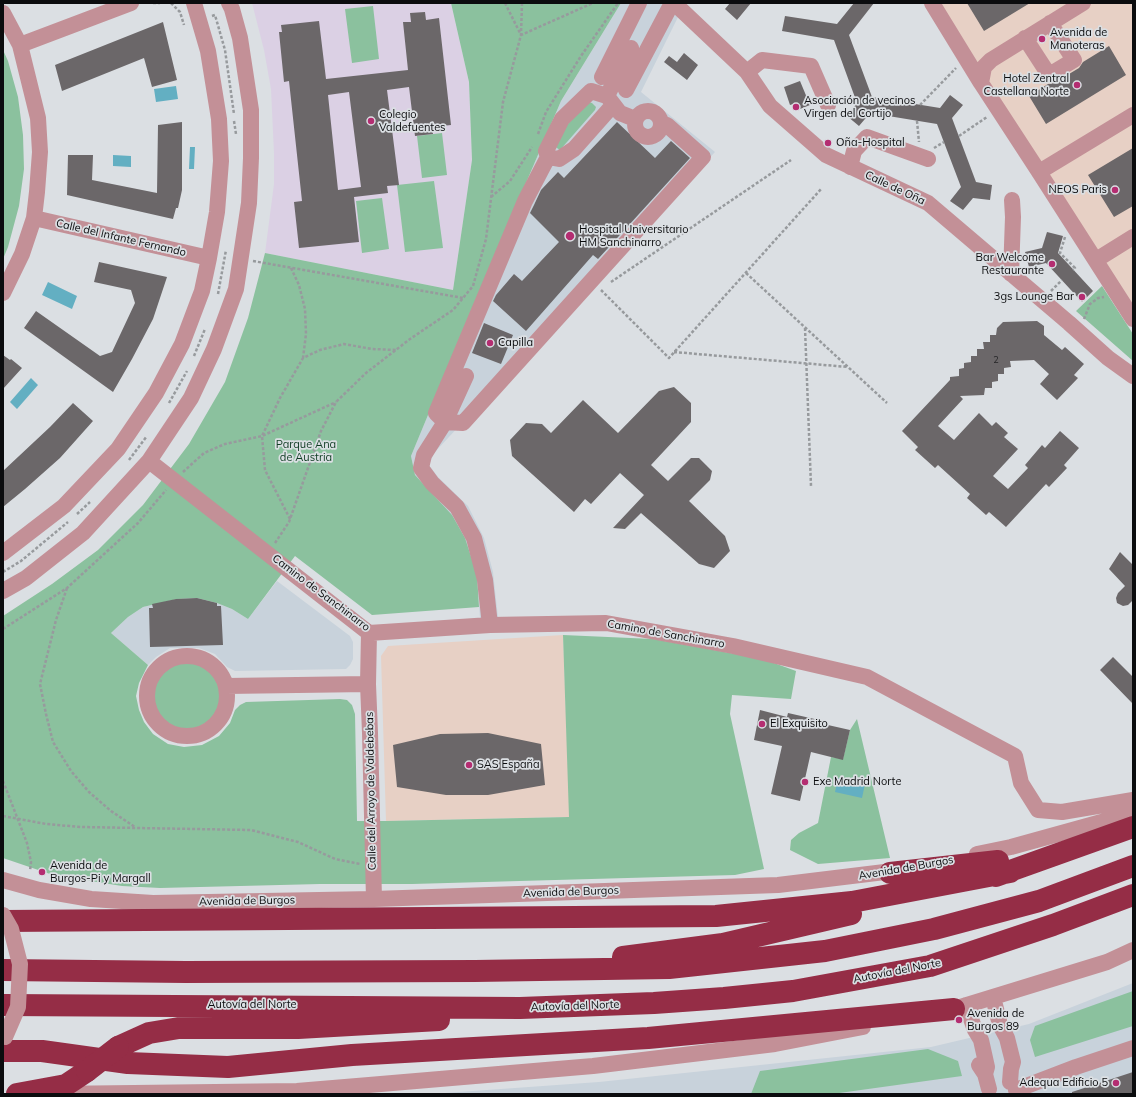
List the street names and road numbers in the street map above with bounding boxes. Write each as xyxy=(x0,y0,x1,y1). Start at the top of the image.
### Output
street label: Calle de Oña xyxy=(863,168,927,208)
street label: Calle del Infante Fernando xyxy=(55,217,187,259)
street label: Camino de Sanchinarro xyxy=(270,552,372,634)
street label: Camino de Sanchinarro xyxy=(606,617,726,651)
street label: Calle del Arroyo de Valdebebas xyxy=(363,712,379,870)
street label: Avenida de Burgos xyxy=(857,853,955,883)
street label: Avenida de Burgos xyxy=(523,884,619,900)
street label: Avenida de Burgos xyxy=(199,894,295,908)
street label: Autovía del Norte xyxy=(852,956,942,986)
street label: Autovía del Norte xyxy=(208,998,296,1012)
street label: Autovía del Norte xyxy=(530,998,620,1014)

